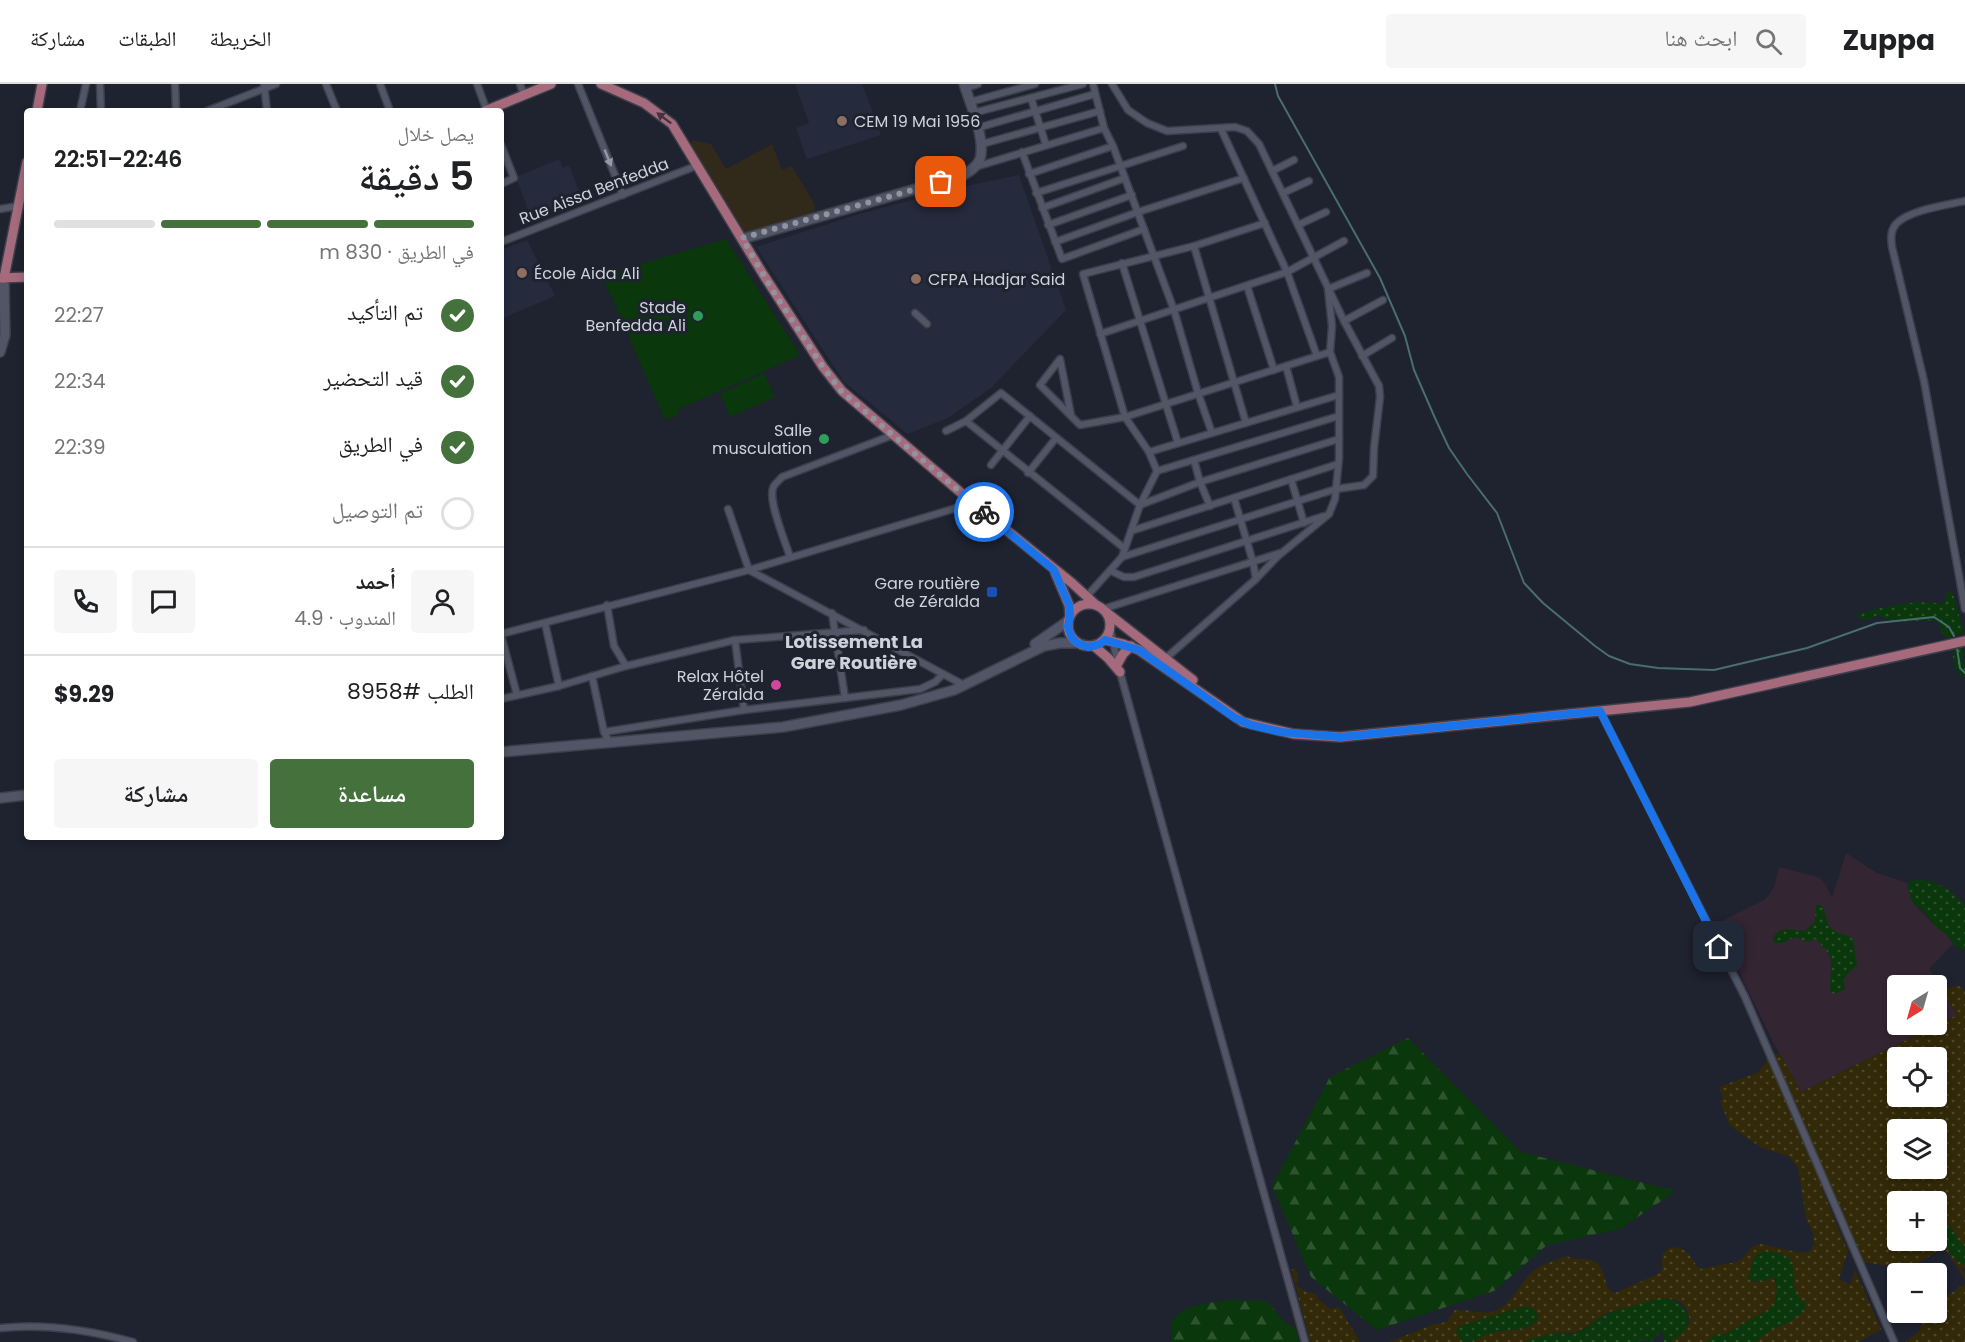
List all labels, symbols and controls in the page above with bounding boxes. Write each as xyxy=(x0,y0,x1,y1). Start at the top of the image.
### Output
search box xyxy=(1386,14,1806,68)
text: Zuppa xyxy=(1842,21,1935,60)
text: ابحث هنا xyxy=(1664,23,1737,54)
text: مشاركة xyxy=(30,24,85,53)
text: الطبقات xyxy=(118,24,177,53)
text: الخريطة xyxy=(210,24,271,53)
icon: search xyxy=(1752,25,1785,58)
place label: CEM 19 Mai 1956 xyxy=(854,110,980,133)
one-way arrow xyxy=(656,112,672,125)
marker: CEM 19 Mai 1956 xyxy=(835,114,849,128)
text: يصل خلال xyxy=(398,120,474,148)
text: 22:46–22:51 xyxy=(54,144,182,175)
text: 5 دقيقة xyxy=(359,149,474,204)
one-way arrow xyxy=(603,149,613,167)
street label: Rue Aissa Benfedda xyxy=(516,152,672,230)
pin xyxy=(915,156,966,207)
icon: bag xyxy=(924,165,957,198)
text: في الطريق · 830 m xyxy=(319,238,474,266)
place label: École Aida Ali xyxy=(534,262,640,285)
marker: École Aida Ali xyxy=(515,266,529,280)
place label: CFPA Hadjar Said xyxy=(928,268,1065,291)
marker: CFPA Hadjar Said xyxy=(909,272,923,286)
place label: Stade Benfedda Ali xyxy=(585,296,686,337)
text: تم التأكيد xyxy=(347,297,423,328)
icon: check xyxy=(441,299,474,332)
text: 22:27 xyxy=(54,301,104,329)
marker: Stade Benfedda Ali xyxy=(691,309,705,323)
text: قيد التحضير xyxy=(323,363,423,394)
icon: check xyxy=(441,365,474,398)
text: 22:34 xyxy=(54,367,106,395)
place label: Salle musculation xyxy=(712,419,812,460)
text: في الطريق xyxy=(338,429,423,460)
icon: check xyxy=(441,431,474,464)
marker: Salle musculation xyxy=(817,432,831,446)
text: 22:39 xyxy=(54,433,106,461)
courier xyxy=(954,482,1014,542)
text: تم التوصيل xyxy=(332,495,423,526)
icon: bike xyxy=(968,496,1001,529)
text: أحمد xyxy=(356,566,396,597)
button: phone xyxy=(54,570,117,633)
button: chat xyxy=(132,570,195,633)
button: person xyxy=(411,570,474,633)
place label: Gare routière de Zéralda xyxy=(875,572,980,613)
marker: Gare routière de Zéralda xyxy=(985,585,999,599)
text: المندوب · 4.9 xyxy=(294,604,396,632)
district label: Lotissement La Gare Routière xyxy=(785,629,923,675)
place label: Relax Hôtel Zéralda xyxy=(677,665,764,706)
text: الطلب #8958 xyxy=(347,676,474,707)
marker: Relax Hôtel Zéralda xyxy=(769,678,783,692)
text: $9.29 xyxy=(54,679,114,710)
button: مشاركة xyxy=(54,759,258,828)
button: مساعدة xyxy=(270,759,474,828)
pin xyxy=(1693,921,1744,972)
icon: home xyxy=(1702,930,1735,963)
north arrow xyxy=(1887,975,1947,1035)
map controls xyxy=(1887,975,1947,1323)
button: locate xyxy=(1887,1047,1947,1107)
button: layers xyxy=(1887,1119,1947,1179)
button: + xyxy=(1887,1191,1947,1251)
button: − xyxy=(1887,1263,1947,1323)

